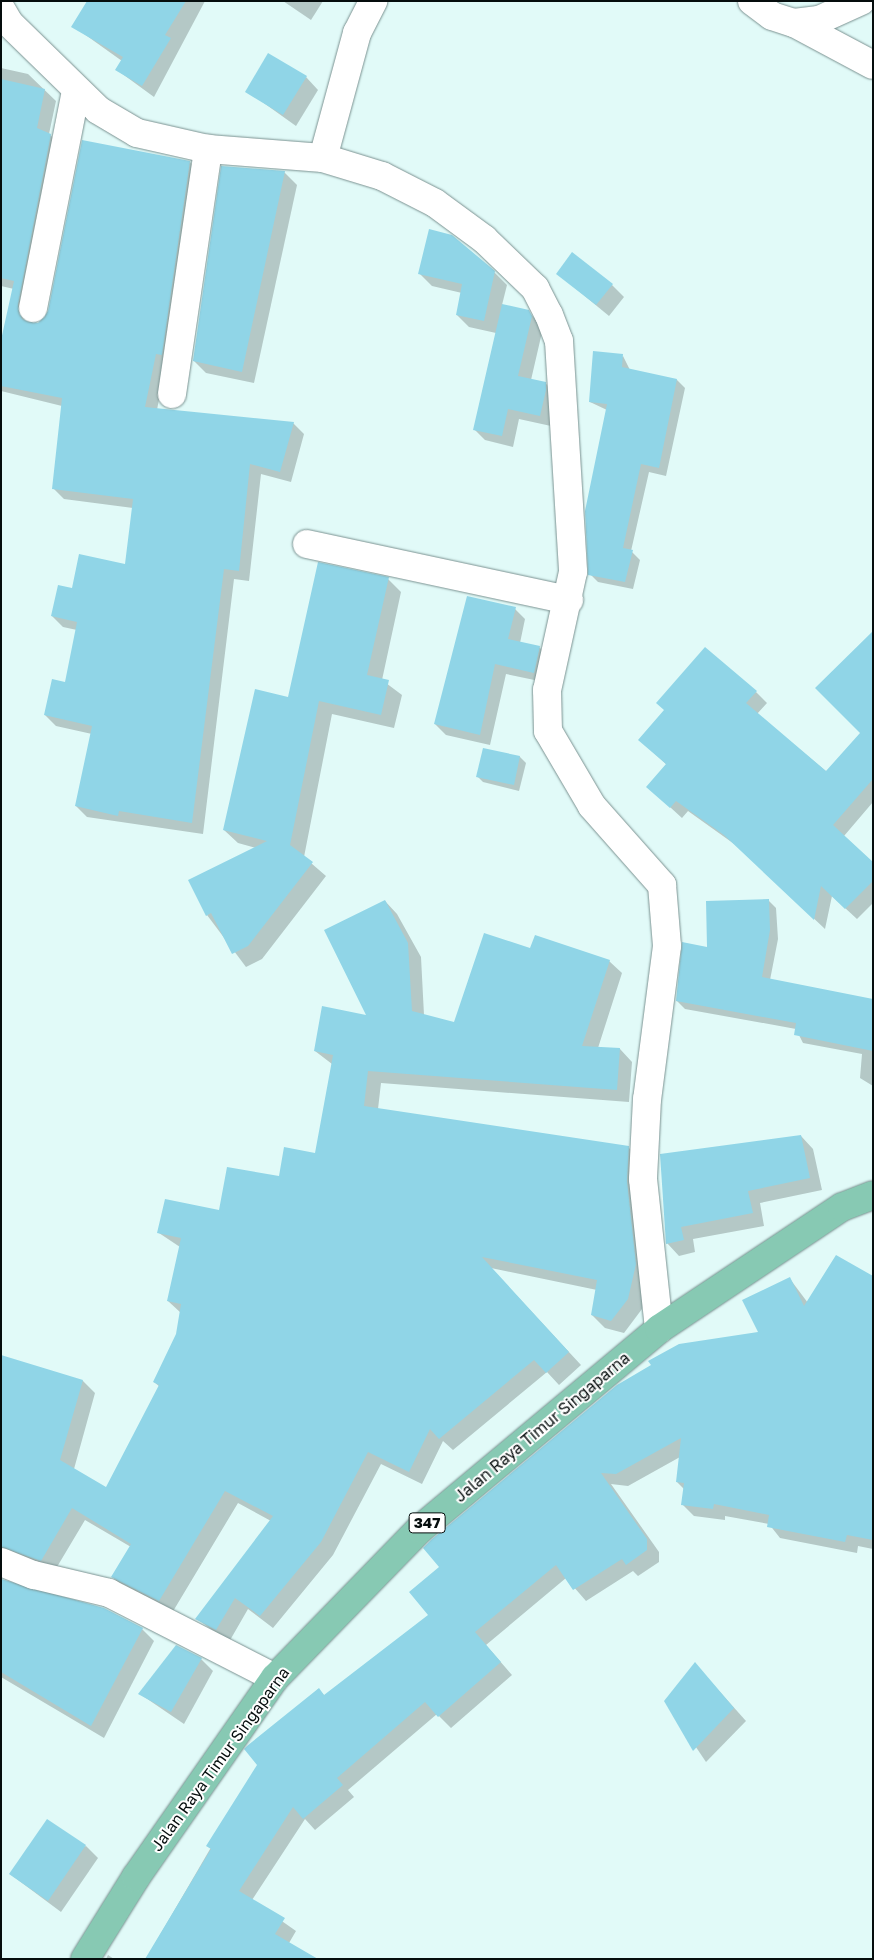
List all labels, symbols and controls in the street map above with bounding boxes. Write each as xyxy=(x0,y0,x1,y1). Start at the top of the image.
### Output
street label: Jalan Raya Timur Singaparna xyxy=(451,1348,633,1506)
road number: 347 xyxy=(408,1510,446,1536)
street label: Jalan Raya Timur Singaparna xyxy=(147,1663,293,1855)

